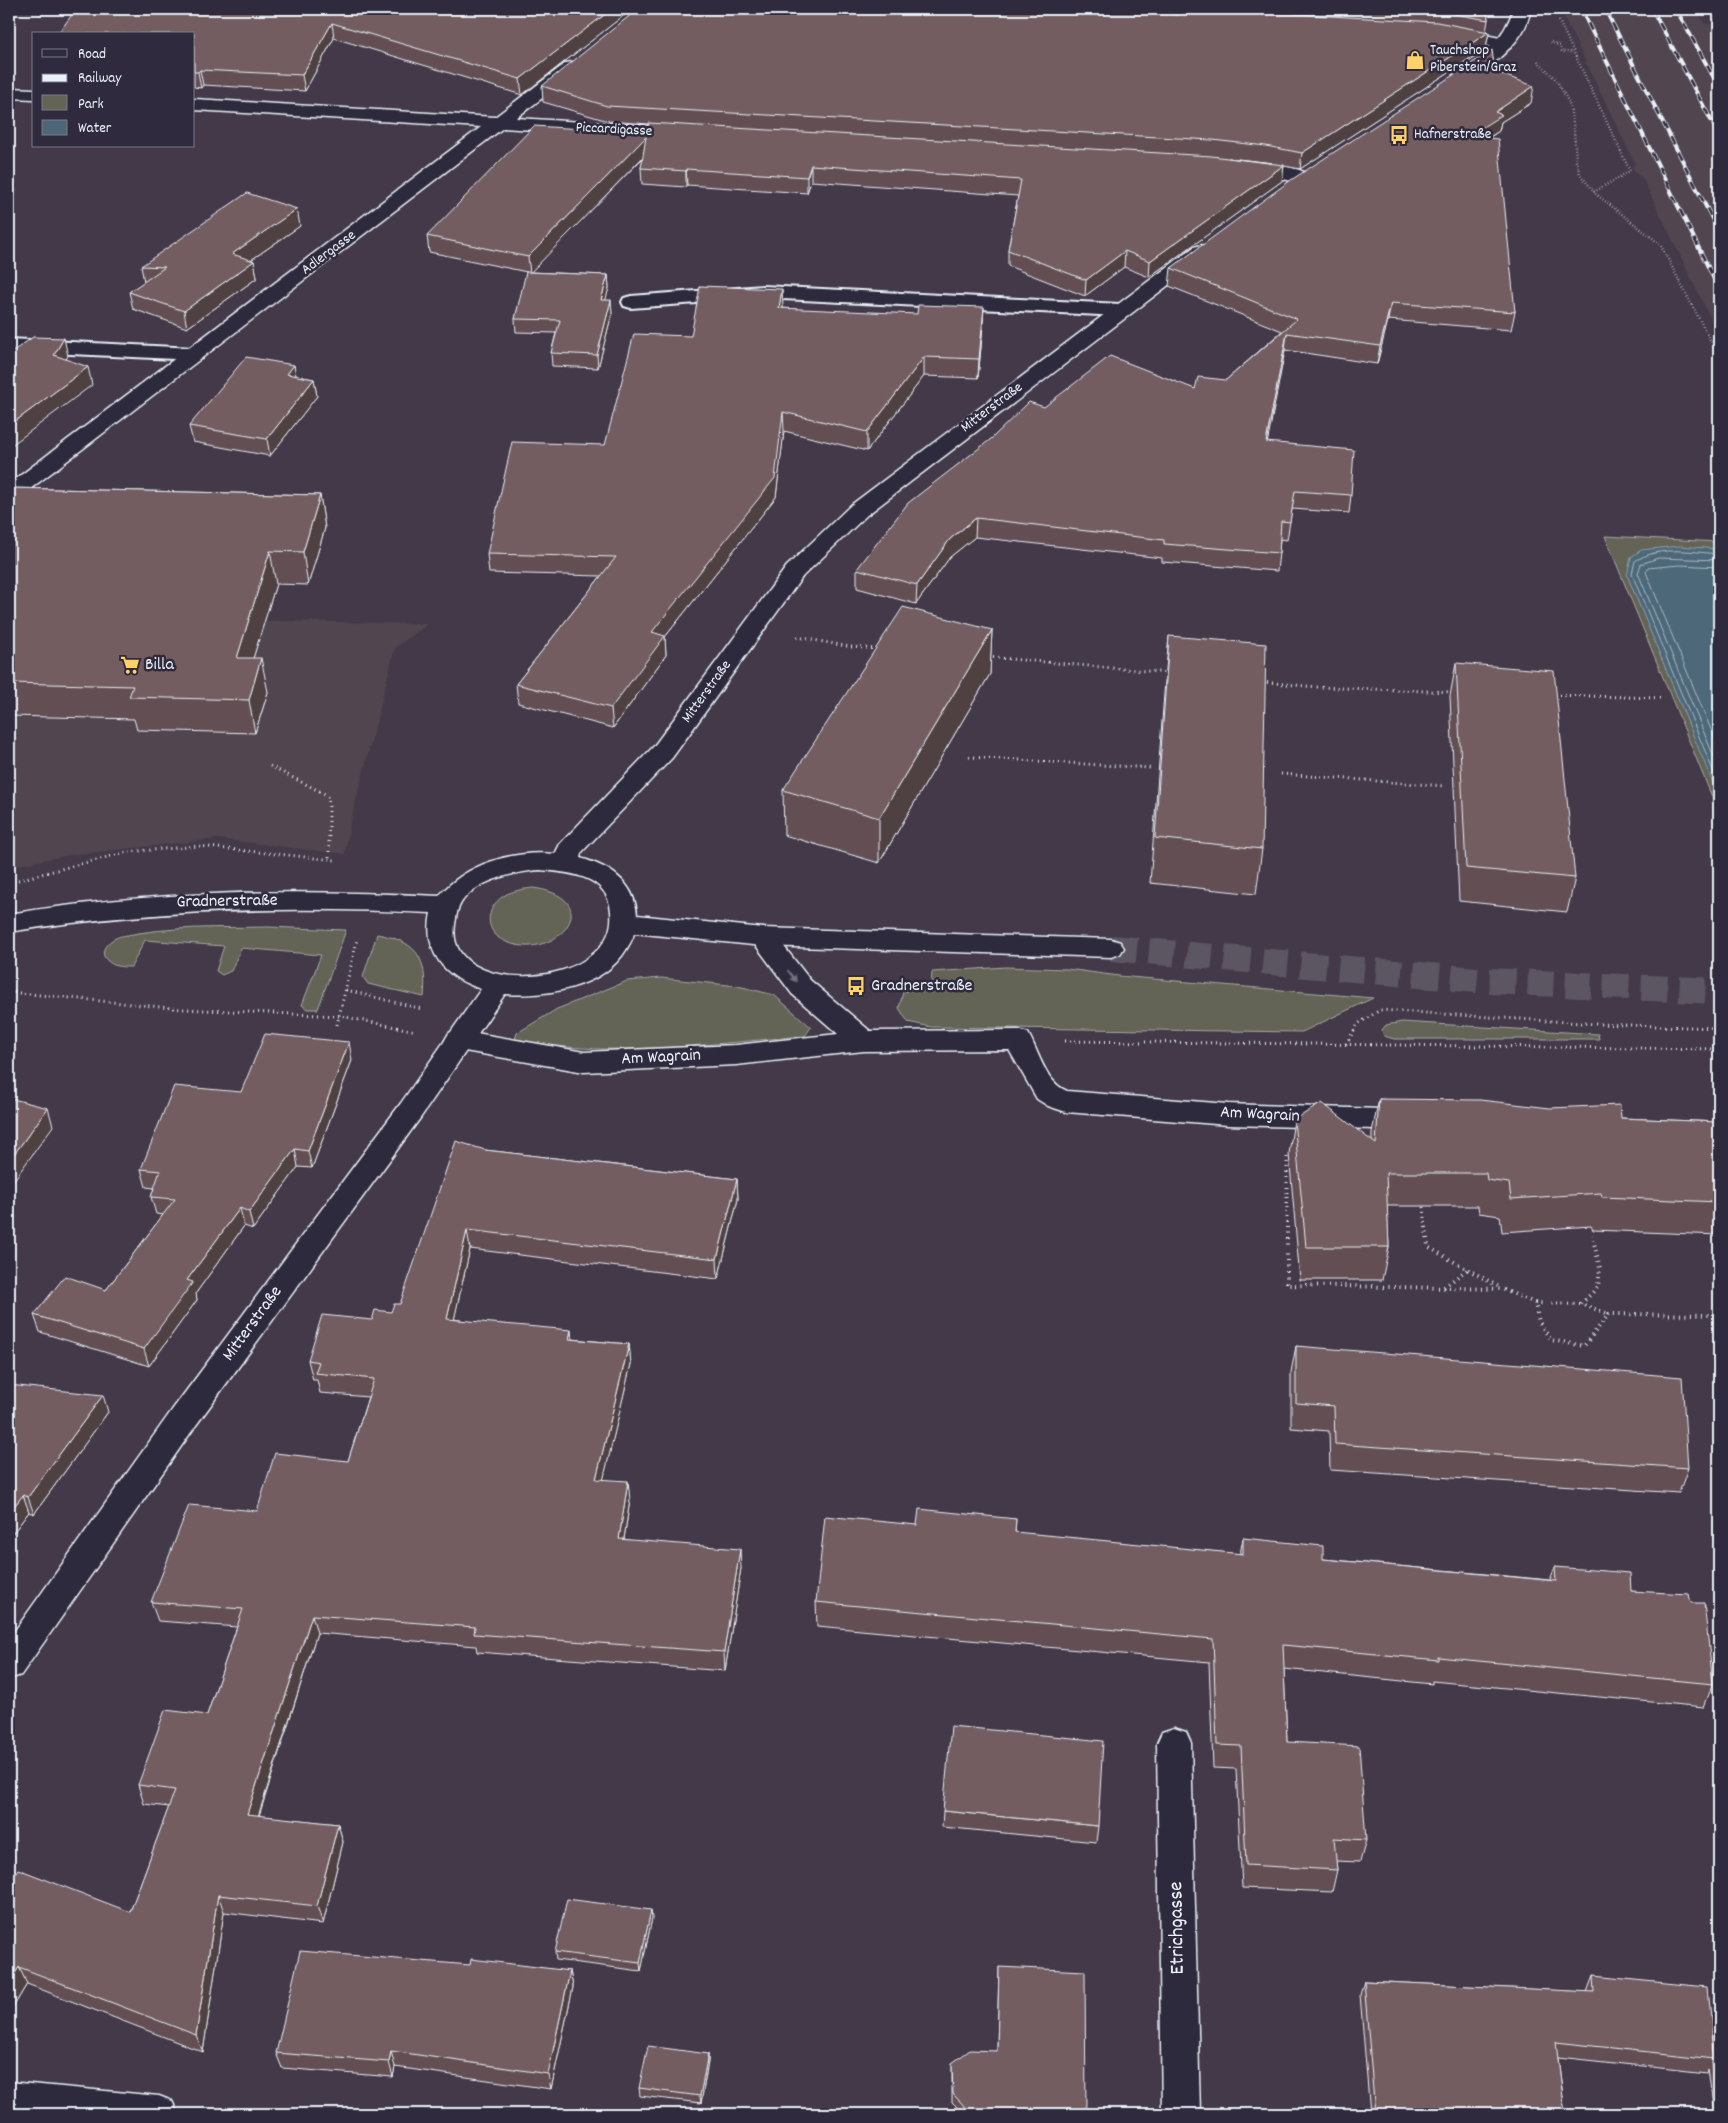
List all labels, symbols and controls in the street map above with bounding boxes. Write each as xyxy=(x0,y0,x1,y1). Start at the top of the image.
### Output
legend xyxy=(32,32,195,148)
place label: Tauchshop Piberstein/Graz xyxy=(1430,40,1517,79)
text: Road xyxy=(78,44,106,66)
shop icon: Tauchshop Piberstein/Graz xyxy=(1404,49,1426,71)
text: Railway xyxy=(78,68,122,90)
text: Park xyxy=(78,94,104,116)
street label: Piccardigasse xyxy=(575,117,653,143)
text: Water xyxy=(78,118,112,140)
bus stop icon: Hafnerstraße xyxy=(1388,124,1410,146)
place label: Hafnerstraße xyxy=(1414,124,1492,146)
street label: Adlergasse xyxy=(297,225,361,281)
street label: Mitterstraße xyxy=(956,377,1028,439)
place label: Billa xyxy=(145,653,174,678)
supermarket icon: Billa xyxy=(119,654,141,676)
street label: Mitterstraße xyxy=(677,656,738,728)
street label: Gradnerstraße xyxy=(176,889,278,915)
one-way arrow xyxy=(787,969,798,982)
place label: Gradnerstraße xyxy=(871,974,972,999)
bus stop icon: Gradnerstraße xyxy=(845,975,867,997)
street label: Am Wagrain xyxy=(621,1043,701,1073)
street label: Am Wagrain xyxy=(1220,1100,1300,1130)
street label: Mitterstraße xyxy=(217,1281,289,1367)
street label: Etrichgasse xyxy=(1162,1881,1194,1975)

